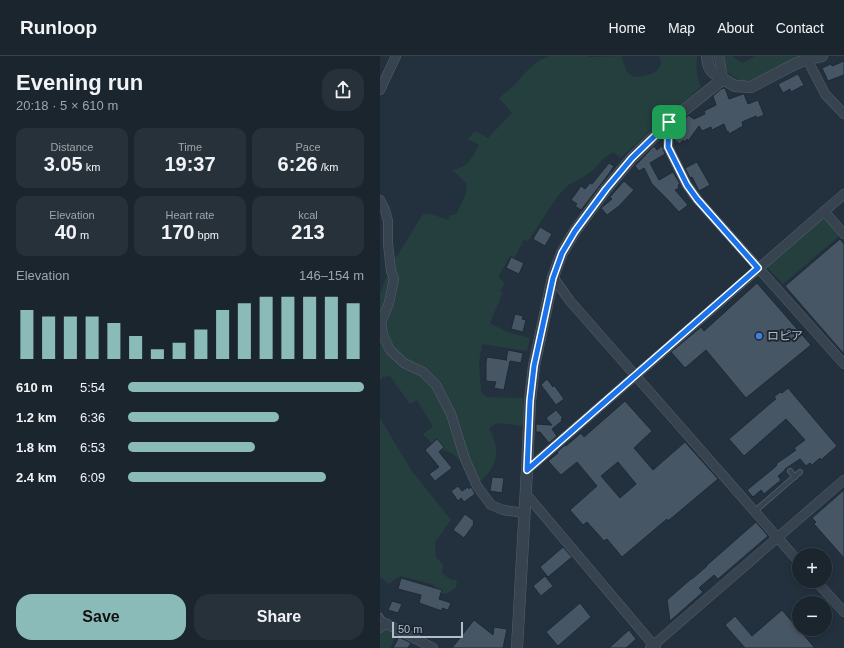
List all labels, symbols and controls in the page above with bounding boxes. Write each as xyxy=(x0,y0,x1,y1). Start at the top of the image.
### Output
text: Runloop xyxy=(20,17,97,38)
text: Home xyxy=(609,20,646,36)
text: Map xyxy=(668,20,695,36)
text: About xyxy=(717,20,754,36)
text: Contact xyxy=(776,20,824,36)
button: share xyxy=(322,69,364,111)
text: Evening run xyxy=(16,70,143,95)
text: 20:18 · 5 × 610 m xyxy=(16,98,118,113)
pin xyxy=(652,105,686,139)
icon: arrive xyxy=(658,111,680,133)
text: Distance xyxy=(51,141,93,153)
text: Time xyxy=(178,141,202,153)
text: Pace xyxy=(295,141,321,153)
text: 3.05 xyxy=(44,153,83,175)
text: 19:37 xyxy=(164,153,216,175)
text: 6:26 xyxy=(278,153,318,175)
text: km xyxy=(83,161,100,173)
text: /km xyxy=(318,161,338,173)
text: Elevation xyxy=(49,209,95,221)
text: Heart rate xyxy=(166,209,214,221)
text: kcal xyxy=(298,209,318,221)
text: 40 xyxy=(55,221,77,243)
text: 170 xyxy=(161,221,194,243)
text: 213 xyxy=(291,221,325,243)
text: m xyxy=(77,229,89,241)
text: bpm xyxy=(194,229,219,241)
text: Elevation xyxy=(16,268,69,283)
text: 146–154 m xyxy=(299,268,364,283)
place label: ロピア xyxy=(767,329,803,343)
marker: ロピア xyxy=(754,331,764,341)
text: 610 m xyxy=(16,380,53,395)
text: 5:54 xyxy=(80,380,105,395)
text: 1.2 km xyxy=(16,410,56,425)
text: 6:36 xyxy=(80,410,105,425)
text: 1.8 km xyxy=(16,440,56,455)
text: 6:53 xyxy=(80,440,105,455)
text: 2.4 km xyxy=(16,470,56,485)
text: 6:09 xyxy=(80,470,105,485)
map controls xyxy=(792,548,832,636)
button: + xyxy=(792,548,832,588)
button: Save xyxy=(16,594,186,640)
button: Share xyxy=(194,594,364,640)
button: − xyxy=(792,596,832,636)
scale bar xyxy=(392,620,463,639)
text: 50 m xyxy=(398,623,422,635)

